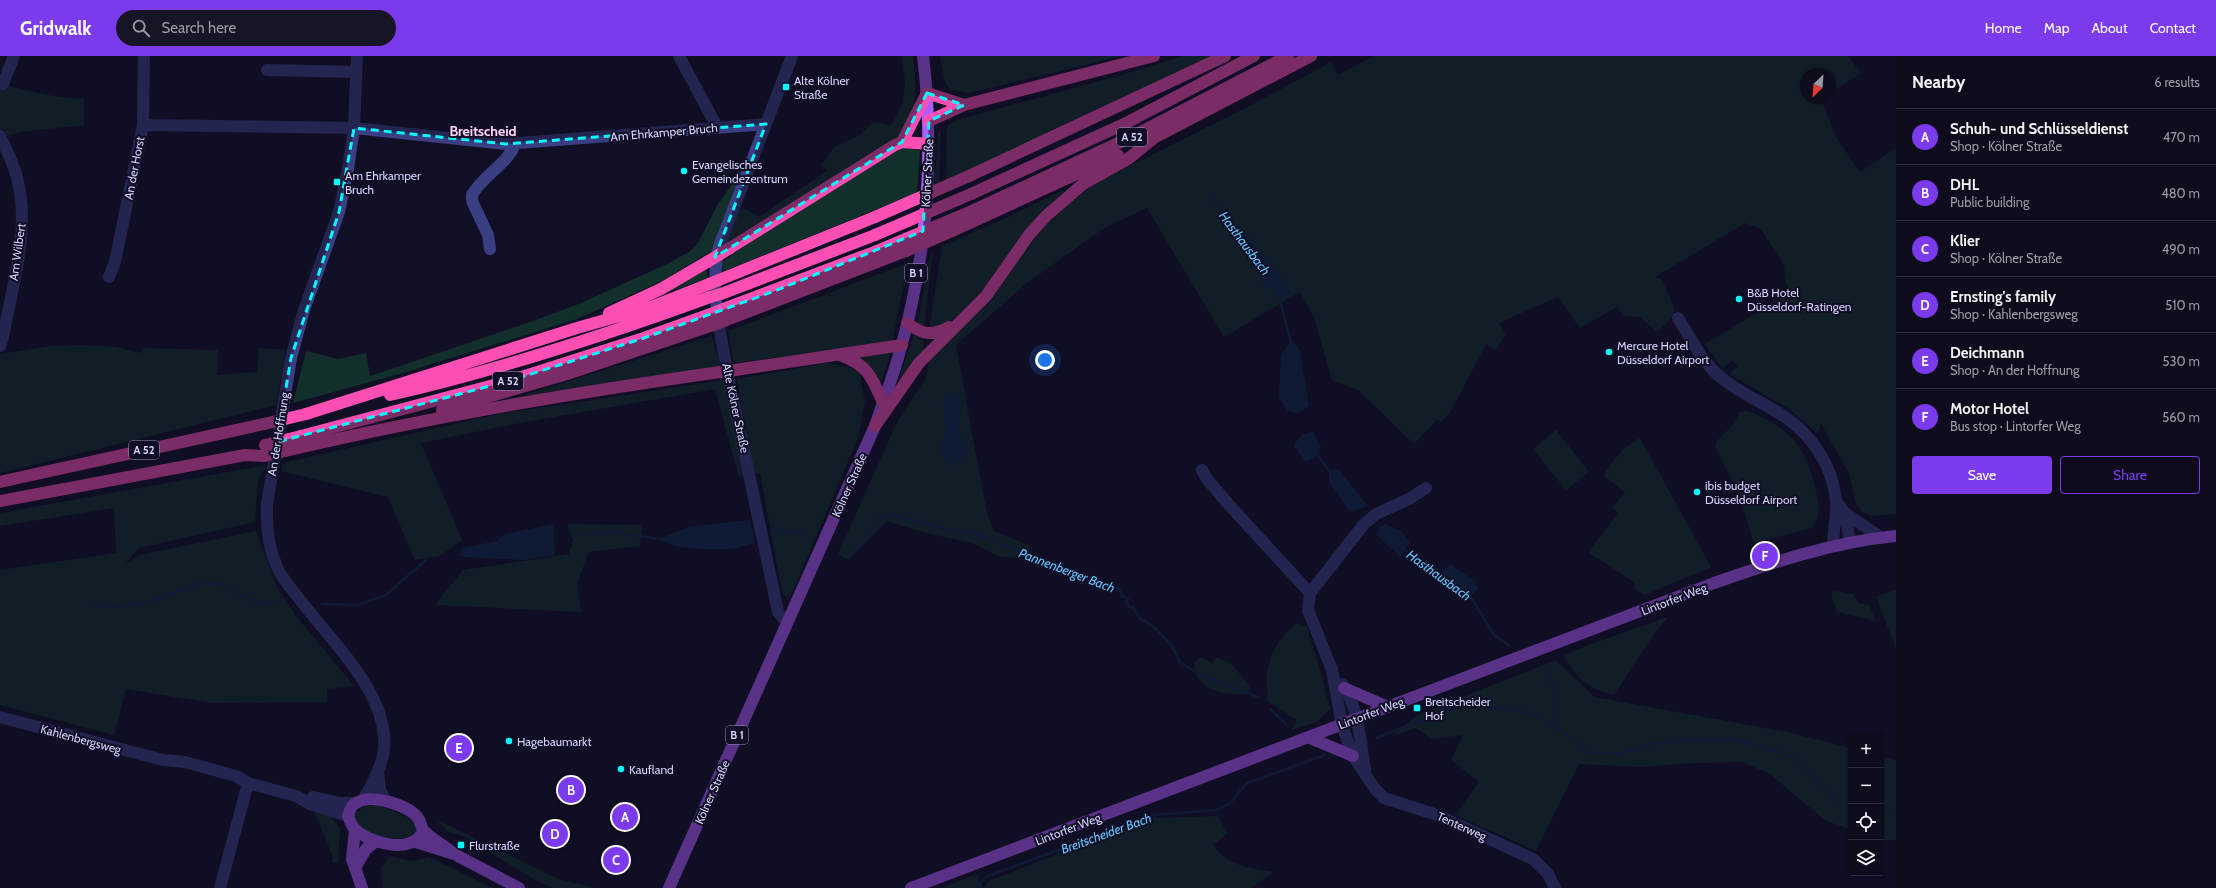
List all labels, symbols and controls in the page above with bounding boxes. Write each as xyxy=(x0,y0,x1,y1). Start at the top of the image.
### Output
search box xyxy=(116,10,396,46)
text: Gridwalk xyxy=(20,17,92,40)
icon: search xyxy=(130,17,152,39)
text: Search here xyxy=(162,19,236,37)
text: Home xyxy=(1985,19,2022,37)
text: Map xyxy=(2044,19,2069,37)
text: About xyxy=(2091,19,2128,37)
text: Contact xyxy=(2150,19,2196,37)
north arrow xyxy=(1800,68,1836,104)
text: Nearby xyxy=(1912,72,1965,92)
place label: Alte Kölner Straße xyxy=(794,73,850,102)
text: 6 results xyxy=(2154,74,2200,90)
marker: Alte Kölner Straße xyxy=(781,82,791,92)
street label: Am Ehrkamper Bruch xyxy=(610,120,718,144)
text: Schuh- und Schlüsseldienst xyxy=(1950,120,2128,138)
district label: Breitscheid xyxy=(449,122,517,140)
road number: A 52 xyxy=(1117,128,1147,146)
text: A xyxy=(1921,129,1929,145)
text: 470 m xyxy=(2163,129,2200,145)
street label: An der Horst xyxy=(121,135,147,201)
street label: Kölner Straße xyxy=(918,138,936,208)
text: Shop · Kölner Straße xyxy=(1950,138,2062,154)
place label: Evangelisches Gemeindezentrum xyxy=(692,157,788,186)
marker: Evangelisches Gemeindezentrum xyxy=(679,166,689,176)
place label: Am Ehrkamper Bruch xyxy=(345,168,421,197)
text: DHL xyxy=(1950,176,1979,194)
marker: Am Ehrkamper Bruch xyxy=(332,177,342,187)
text: B xyxy=(1921,185,1929,201)
text: 480 m xyxy=(2161,185,2200,201)
text: Public building xyxy=(1950,194,2030,210)
water label: Hasthausbach xyxy=(1216,208,1274,278)
street label: Am Wilbert xyxy=(6,222,28,282)
text: Klier xyxy=(1950,232,1980,250)
text: C xyxy=(1921,241,1929,257)
text: 490 m xyxy=(2162,241,2200,257)
text: Shop · Kölner Straße xyxy=(1950,250,2062,266)
road number: B 1 xyxy=(905,264,927,282)
place label: B&B Hotel Düsseldorf-Ratingen xyxy=(1747,285,1852,314)
text: Ernsting's family xyxy=(1950,288,2056,306)
marker: B&B Hotel Düsseldorf-Ratingen xyxy=(1734,294,1744,304)
text: D xyxy=(1920,297,1930,313)
text: 510 m xyxy=(2165,297,2200,313)
text: Shop · Kahlenbergsweg xyxy=(1950,306,2078,322)
place label: Mercure Hotel Düsseldorf Airport xyxy=(1617,338,1709,367)
text: Deichmann xyxy=(1950,344,2024,362)
marker: Mercure Hotel Düsseldorf Airport xyxy=(1604,347,1614,357)
your location xyxy=(1035,350,1055,370)
text: E xyxy=(1921,353,1929,369)
text: 530 m xyxy=(2163,353,2200,369)
street label: Alte Kölner Straße xyxy=(719,362,753,454)
text: Shop · An der Hoffnung xyxy=(1950,362,2080,378)
road number: A 52 xyxy=(493,372,523,390)
street label: An der Hoffnung xyxy=(264,390,292,477)
text: Motor Hotel xyxy=(1950,400,2029,418)
text: F xyxy=(1922,409,1928,425)
text: 560 m xyxy=(2162,409,2200,425)
text: Bus stop · Lintorfer Weg xyxy=(1950,418,2081,434)
road number: A 52 xyxy=(129,441,159,459)
street label: Kölner Straße xyxy=(828,451,870,519)
button: Save xyxy=(1912,456,2052,494)
button: Share xyxy=(2060,456,2200,494)
place label: ibis budget Düsseldorf Airport xyxy=(1705,478,1797,507)
marker: ibis budget Düsseldorf Airport xyxy=(1692,487,1702,497)
pin: F xyxy=(1752,541,1778,571)
water label: Pannenberger Bach xyxy=(1017,544,1117,596)
water label: Hasthausbach xyxy=(1404,546,1474,604)
street label: Lintorfer Weg xyxy=(1639,579,1710,618)
street label: Lintorfer Weg xyxy=(1336,693,1407,732)
place label: Breitscheider Hof xyxy=(1425,694,1491,723)
marker: Breitscheider Hof xyxy=(1412,703,1422,713)
street label: Kahlenbergsweg xyxy=(39,721,124,757)
road number: B 1 xyxy=(726,726,748,744)
map controls xyxy=(1848,732,1884,876)
button: + xyxy=(1848,732,1884,768)
pin: E xyxy=(446,733,472,763)
place label: Hagebaumarkt xyxy=(517,734,591,749)
marker: Hagebaumarkt xyxy=(504,736,514,746)
street label: Kölner Straße xyxy=(691,758,733,826)
place label: Kaufland xyxy=(629,762,674,777)
marker: Kaufland xyxy=(616,764,626,774)
button: − xyxy=(1848,768,1884,804)
pin: B xyxy=(558,775,584,805)
pin: A xyxy=(612,802,638,832)
button: locate xyxy=(1848,804,1884,840)
street label: Tenterweg xyxy=(1435,808,1490,844)
street label: Lintorfer Weg xyxy=(1033,809,1104,848)
water label: Breitscheider Bach xyxy=(1058,809,1154,857)
pin: D xyxy=(542,819,568,849)
place label: Flurstraße xyxy=(469,838,520,853)
marker: Flurstraße xyxy=(456,840,466,850)
button: layers xyxy=(1848,840,1884,876)
pin: C xyxy=(603,845,629,875)

